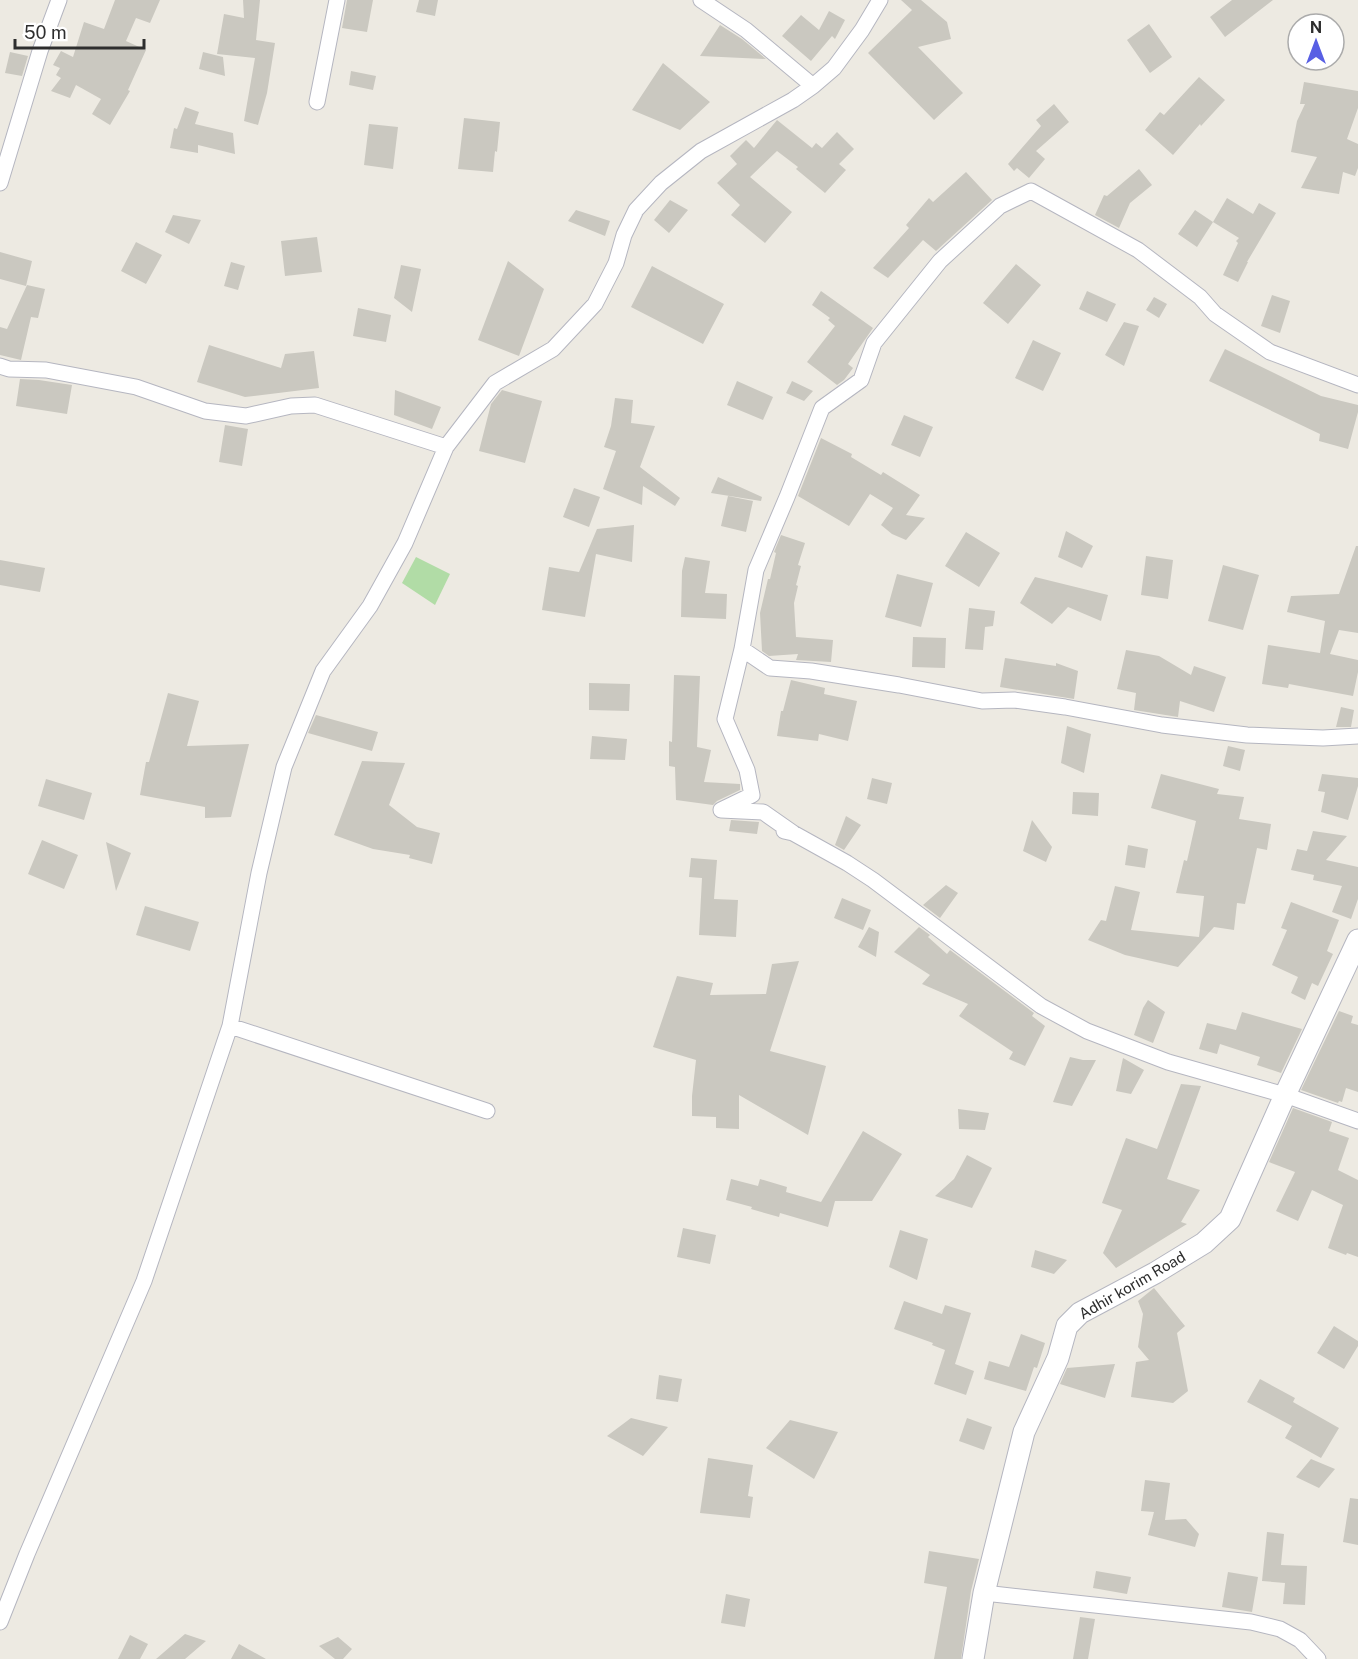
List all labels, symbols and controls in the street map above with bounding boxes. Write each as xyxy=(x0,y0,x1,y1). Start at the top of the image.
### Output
scale bar xyxy=(15,12,144,50)
north arrow xyxy=(1286,12,1346,72)
text: N xyxy=(1310,18,1322,37)
text: 50 m xyxy=(24,22,67,43)
street label: Adhir korim Road xyxy=(1076,1248,1188,1322)

